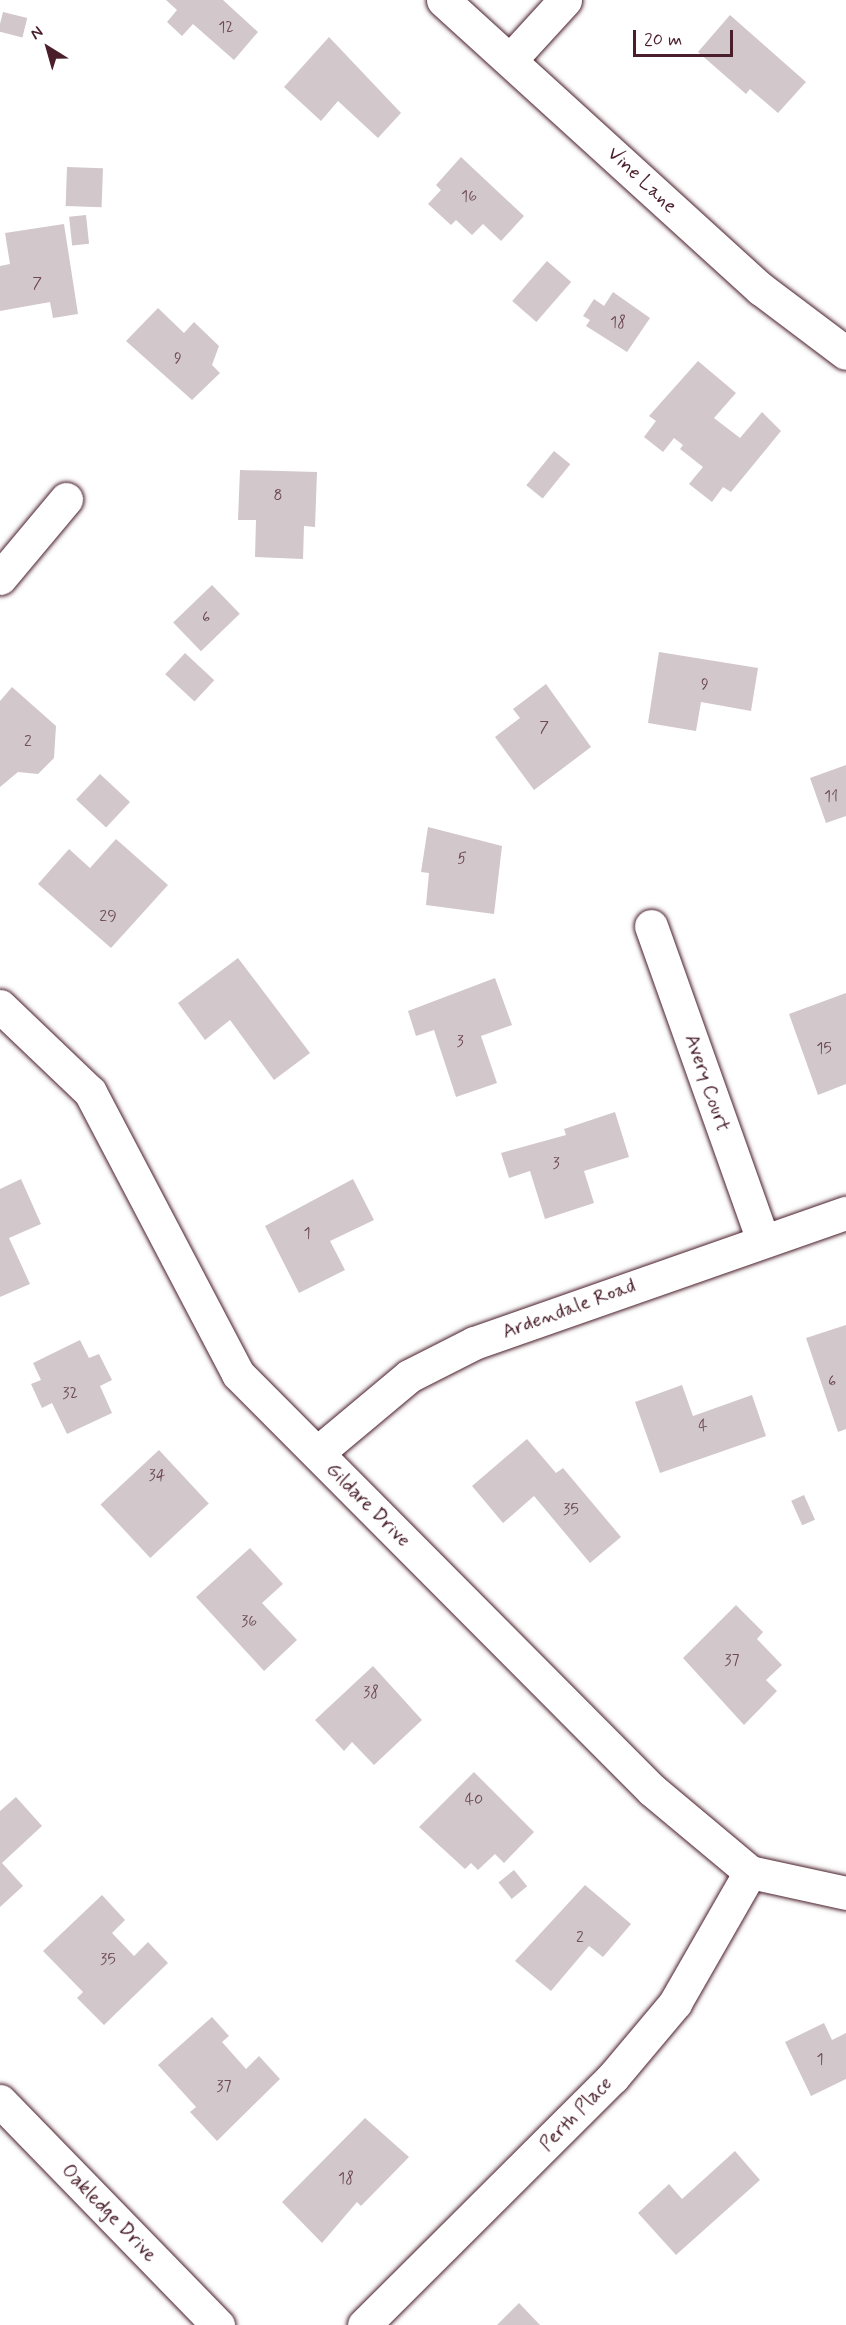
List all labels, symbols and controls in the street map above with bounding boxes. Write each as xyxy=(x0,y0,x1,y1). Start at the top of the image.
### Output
north arrow xyxy=(18,18,78,78)
house number: 12 xyxy=(218,18,234,38)
scale bar xyxy=(636,18,736,56)
text: N xyxy=(26,22,47,45)
text: 20 m xyxy=(644,28,682,52)
street label: Vine Lane xyxy=(602,142,682,218)
house number: 16 xyxy=(461,187,477,207)
house number: 7 xyxy=(32,274,42,294)
house number: 18 xyxy=(610,313,626,333)
house number: 9 xyxy=(174,349,182,369)
house number: 8 xyxy=(273,486,283,506)
house number: 6 xyxy=(202,608,210,628)
house number: 9 xyxy=(701,675,709,695)
house number: 7 xyxy=(539,718,549,738)
house number: 2 xyxy=(24,732,32,752)
house number: 11 xyxy=(824,787,838,807)
house number: 5 xyxy=(457,849,467,869)
house number: 29 xyxy=(99,907,117,927)
street label: Avery Court xyxy=(679,1031,735,1135)
house number: 3 xyxy=(456,1032,464,1052)
house number: 15 xyxy=(816,1039,832,1059)
house number: 3 xyxy=(552,1154,560,1174)
house number: 1 xyxy=(303,1224,311,1244)
street label: Ardendale Road xyxy=(500,1274,638,1344)
house number: 6 xyxy=(828,1372,836,1392)
house number: 32 xyxy=(62,1384,78,1404)
house number: 4 xyxy=(698,1416,708,1436)
street label: Gildare Drive xyxy=(321,1458,415,1552)
house number: 34 xyxy=(149,1466,165,1486)
house number: 35 xyxy=(563,1500,579,1520)
house number: 36 xyxy=(241,1612,257,1632)
house number: 37 xyxy=(724,1651,740,1671)
house number: 38 xyxy=(363,1683,379,1703)
house number: 40 xyxy=(465,1790,483,1810)
house number: 2 xyxy=(576,1928,584,1948)
house number: 35 xyxy=(100,1950,116,1970)
house number: 1 xyxy=(816,2050,824,2070)
street label: Perth Place xyxy=(535,2072,617,2156)
house number: 37 xyxy=(216,2077,232,2097)
street label: Oakledge Drive xyxy=(57,2159,161,2267)
house number: 18 xyxy=(338,2169,354,2189)

